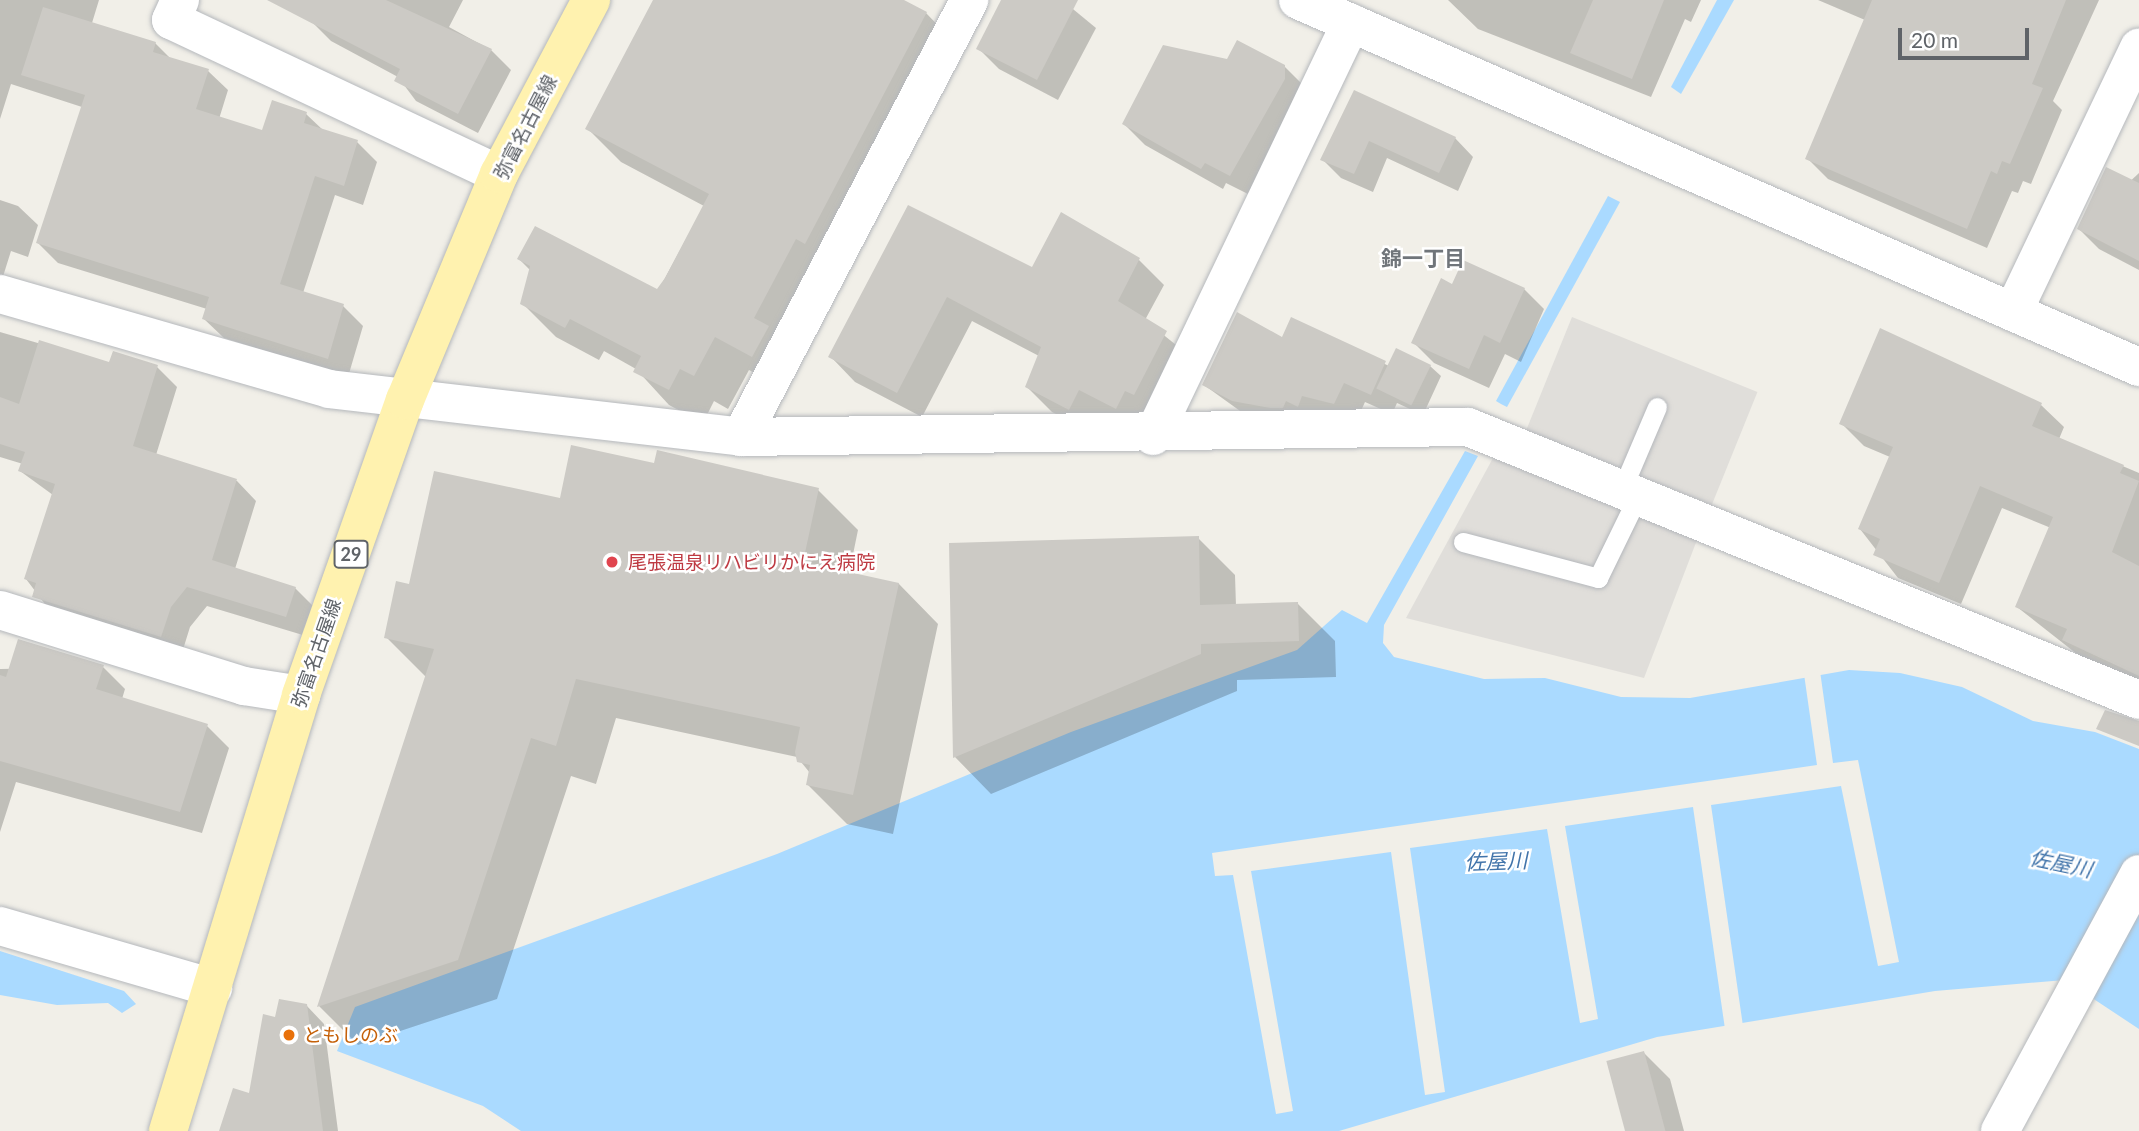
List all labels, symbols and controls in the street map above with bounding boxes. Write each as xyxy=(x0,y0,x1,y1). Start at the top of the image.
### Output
scale bar xyxy=(1901,14,2032,58)
text: 20 m xyxy=(1911,27,1958,52)
street label: 弥富名古屋線 xyxy=(489,71,561,183)
district label: 錦一丁目 xyxy=(1381,245,1465,271)
road number: 29 xyxy=(334,540,368,568)
place label: 尾張温泉リハビリかにえ病院 xyxy=(628,551,875,573)
marker: 尾張温泉リハビリかにえ病院 xyxy=(602,552,622,572)
street label: 弥富名古屋線 xyxy=(287,595,345,711)
water label: 佐屋川 xyxy=(2028,844,2094,882)
water label: 佐屋川 xyxy=(1464,847,1528,875)
place label: ともしのぶ xyxy=(303,1024,398,1046)
marker: ともしのぶ xyxy=(281,1027,297,1043)

